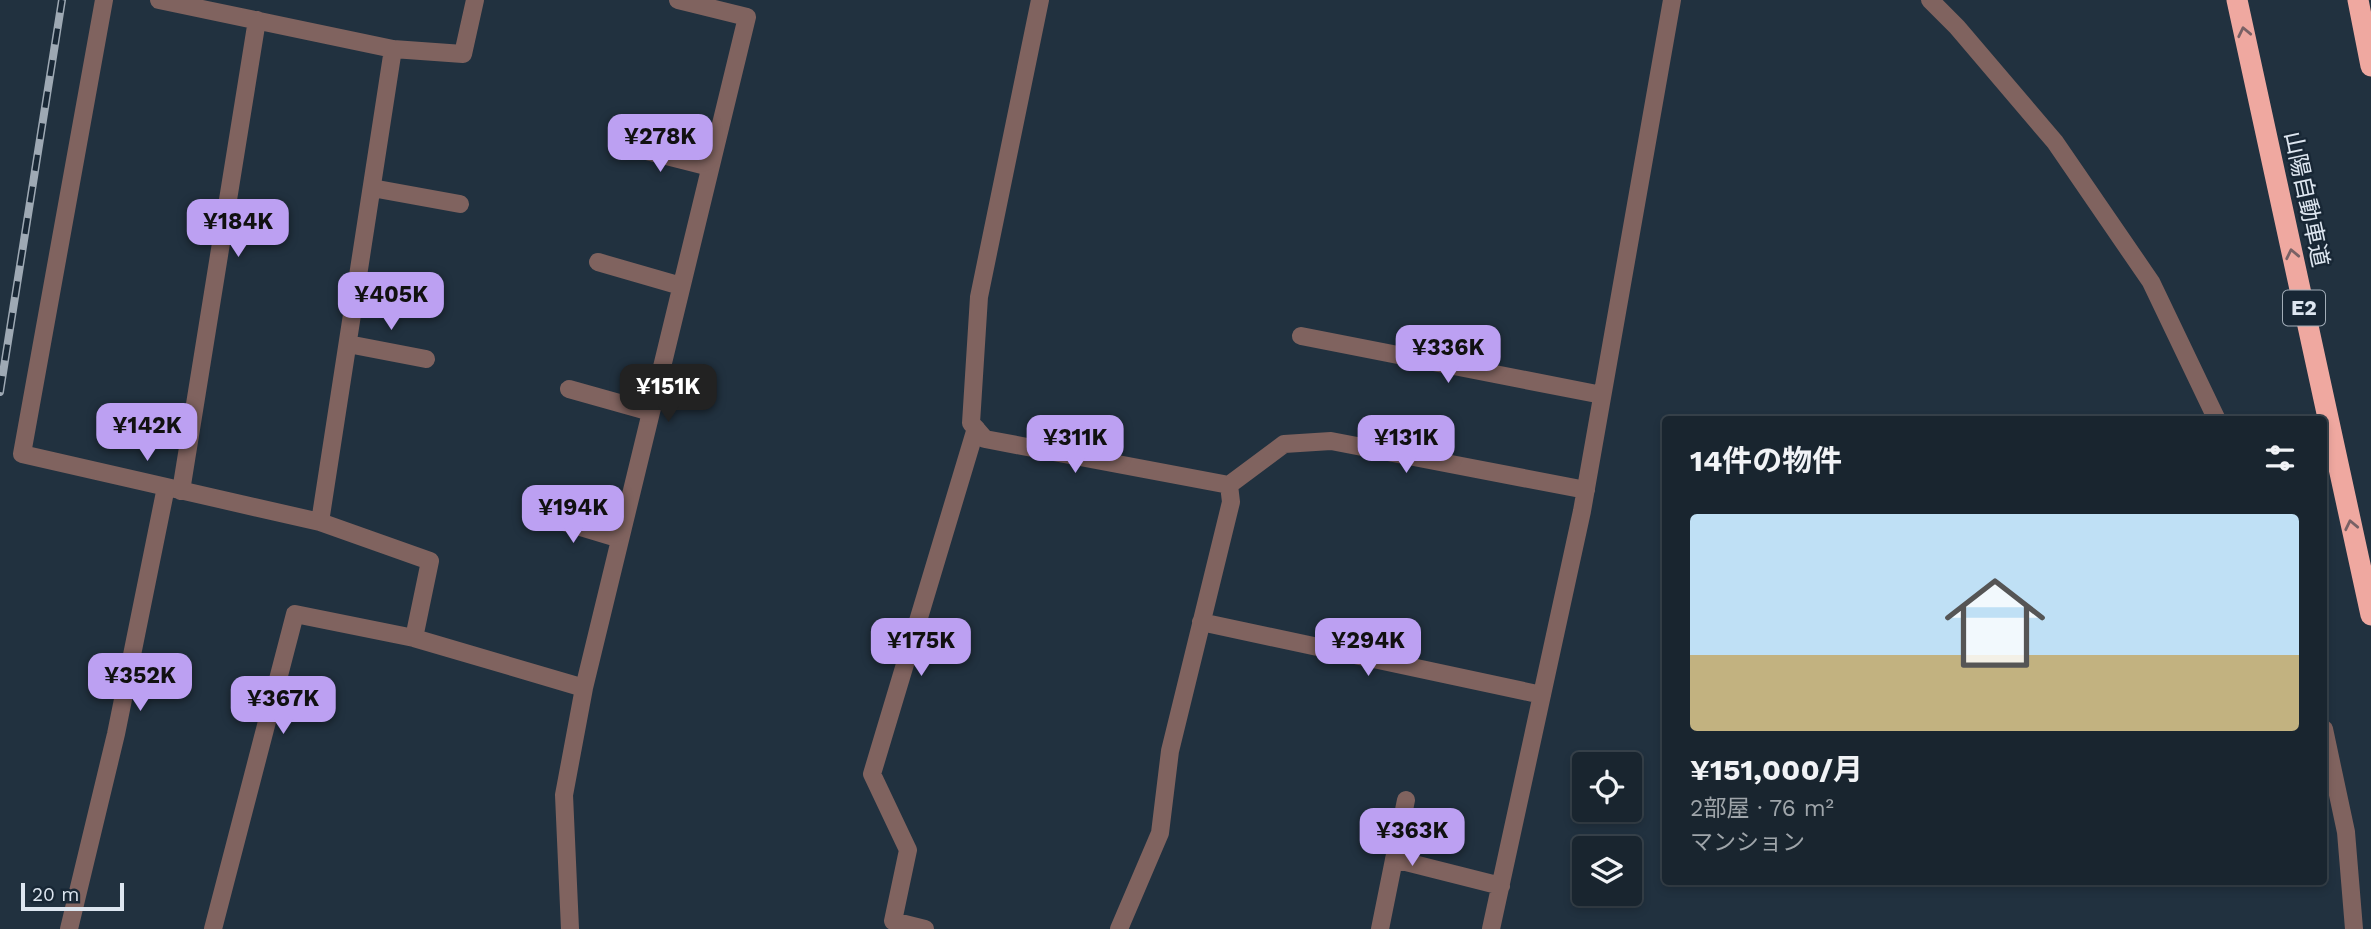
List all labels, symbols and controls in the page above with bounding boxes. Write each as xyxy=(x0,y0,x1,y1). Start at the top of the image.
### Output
one-way arrow xyxy=(2237,26,2252,38)
pin: ¥278K xyxy=(611,114,709,174)
text: ¥278K xyxy=(624,123,696,150)
street label: 山陽自動車道 xyxy=(2279,129,2334,269)
pin: ¥184K xyxy=(189,200,287,259)
text: ¥184K xyxy=(203,208,273,235)
one-way arrow xyxy=(2286,248,2301,260)
pin: ¥405K xyxy=(342,272,440,332)
text: ¥405K xyxy=(354,281,428,308)
road number: E2 xyxy=(2283,290,2325,326)
pin: ¥336K xyxy=(1399,326,1497,385)
text: ¥336K xyxy=(1412,334,1484,361)
pin: ¥151K xyxy=(619,364,717,424)
text: ¥151K xyxy=(636,373,700,400)
pin: ¥142K xyxy=(98,404,196,463)
text: ¥142K xyxy=(112,412,182,439)
pin: ¥311K xyxy=(1026,416,1124,475)
pin: ¥131K xyxy=(1357,416,1455,475)
text: ¥311K xyxy=(1043,424,1107,451)
text: ¥131K xyxy=(1374,424,1438,451)
icon: filters xyxy=(2261,439,2299,477)
text: 14件の物件 xyxy=(1690,443,1842,478)
pin: ¥194K xyxy=(524,486,622,545)
text: ¥194K xyxy=(538,494,608,521)
one-way arrow xyxy=(2345,519,2360,531)
icon: home xyxy=(1932,560,2058,686)
pin: ¥175K xyxy=(872,618,970,678)
pin: ¥294K xyxy=(1319,618,1417,678)
text: ¥175K xyxy=(887,627,955,654)
text: ¥294K xyxy=(1331,627,1405,654)
pin: ¥352K xyxy=(91,654,189,713)
text: ¥352K xyxy=(104,662,176,689)
pin: ¥367K xyxy=(234,676,332,736)
text: ¥367K xyxy=(247,685,319,712)
map controls xyxy=(1572,752,1642,906)
button: locate xyxy=(1572,752,1642,822)
text: ¥151,000/月 xyxy=(1690,752,1863,787)
text: 2部屋 · 76 m² xyxy=(1690,795,1834,822)
pin: ¥363K xyxy=(1363,808,1461,868)
text: ¥363K xyxy=(1376,817,1448,844)
text: マンション xyxy=(1690,829,1805,856)
button: layers xyxy=(1572,836,1642,906)
scale bar xyxy=(21,880,124,912)
text: 20 m xyxy=(32,883,79,906)

